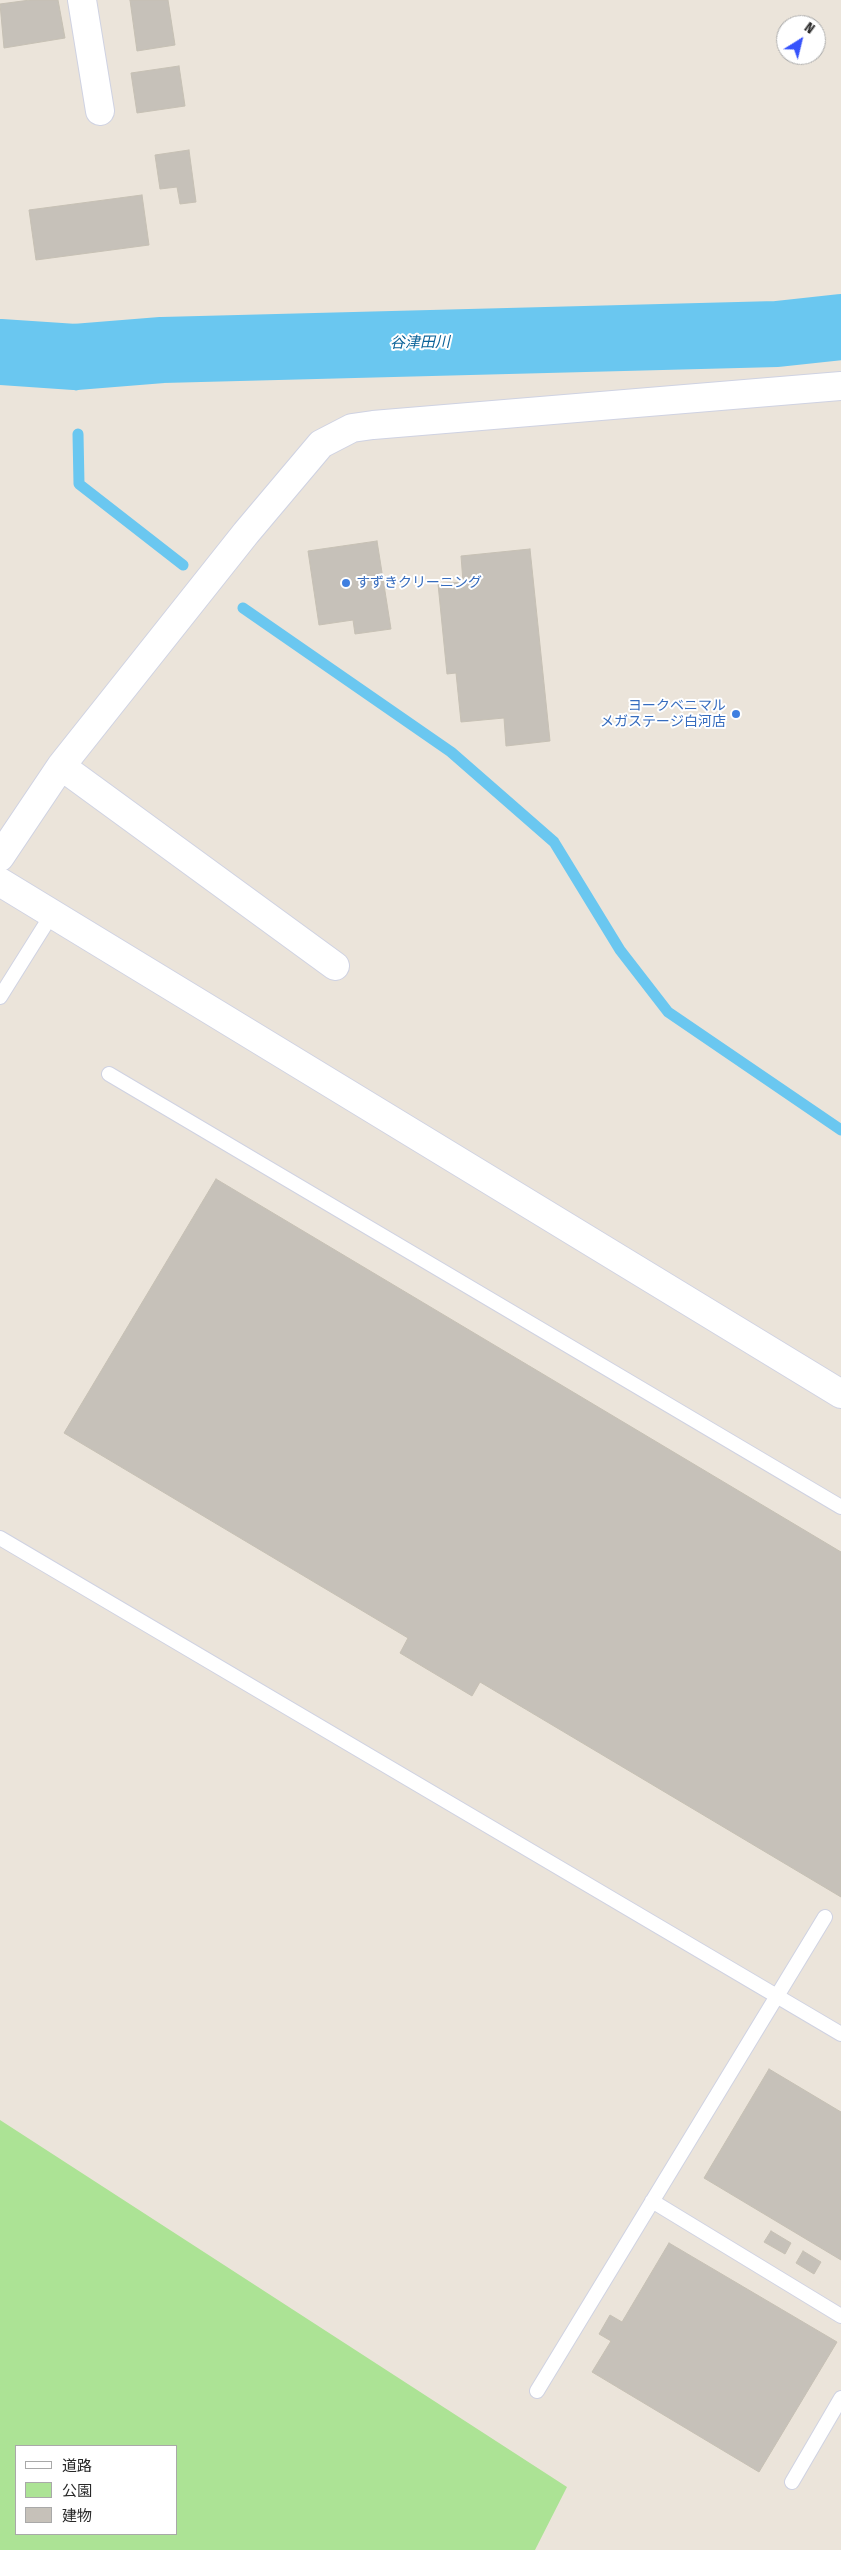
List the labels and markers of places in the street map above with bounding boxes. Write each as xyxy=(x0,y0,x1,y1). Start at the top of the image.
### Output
place label: すずきクリーニング xyxy=(356,575,482,591)
marker: すずきクリーニング xyxy=(340,577,352,589)
place label: ヨークベニマル メガステージ白河店 xyxy=(600,698,726,730)
marker: ヨークベニマル メガステージ白河店 xyxy=(730,708,742,720)

